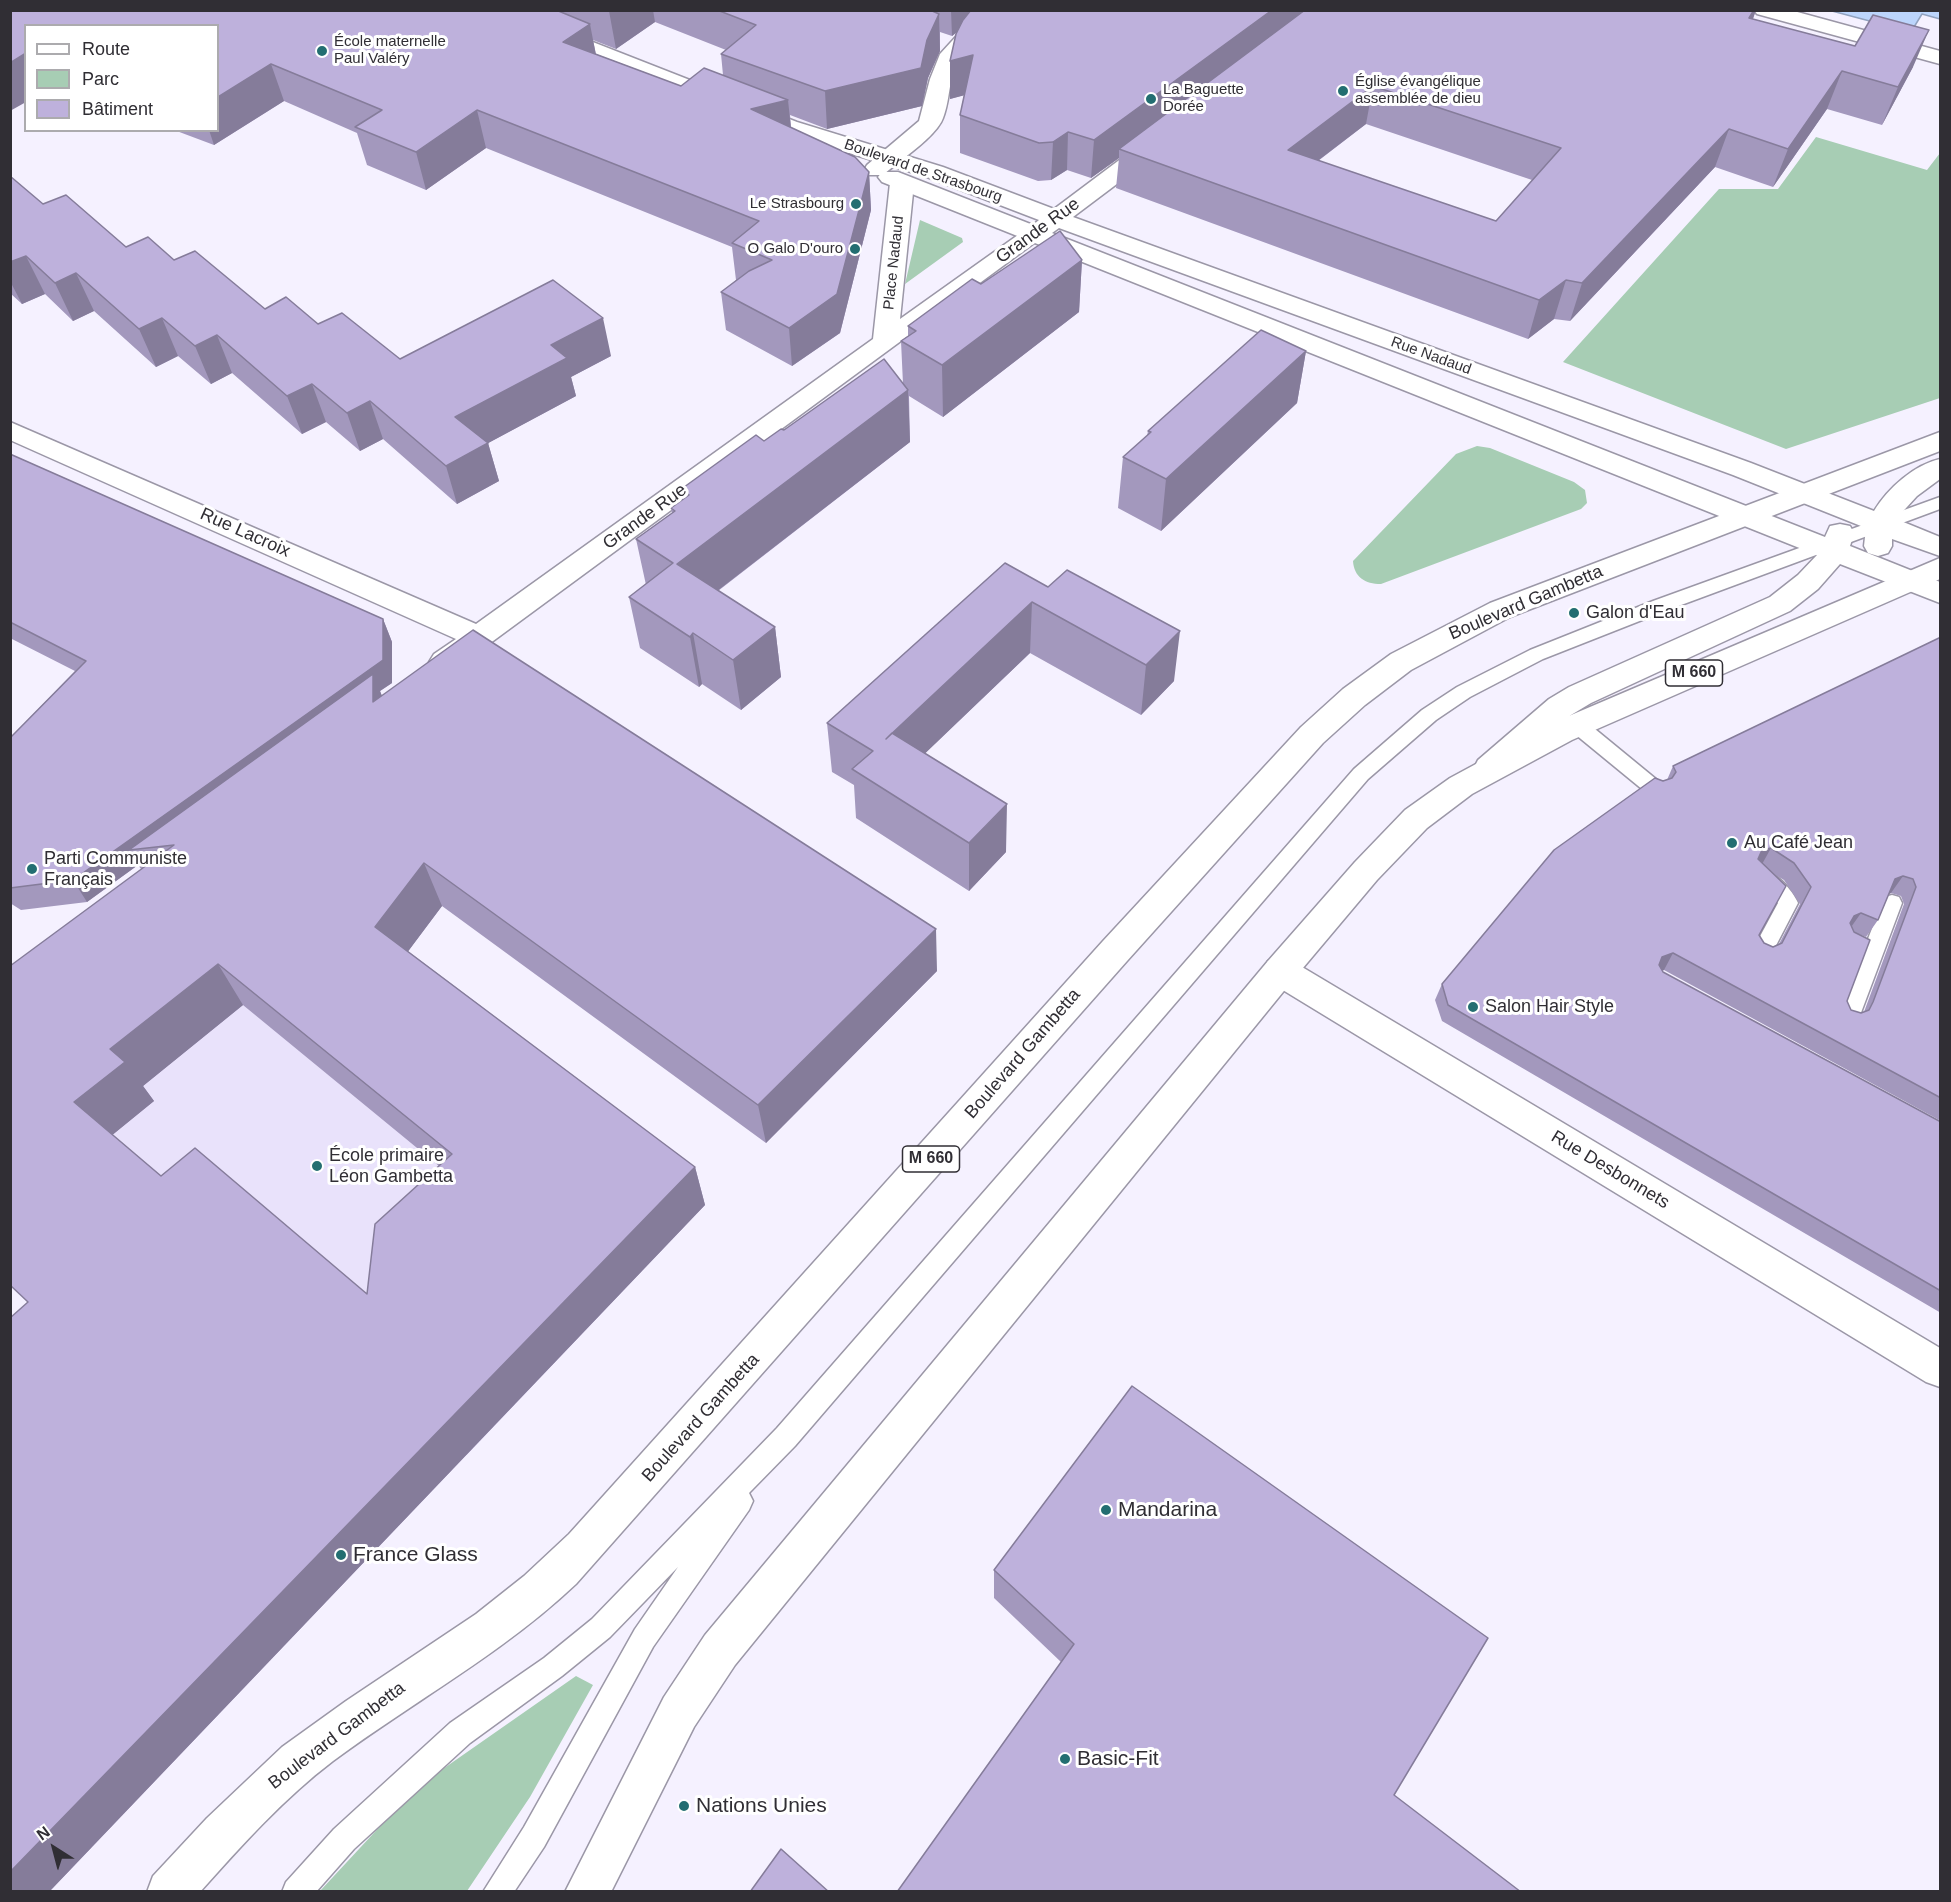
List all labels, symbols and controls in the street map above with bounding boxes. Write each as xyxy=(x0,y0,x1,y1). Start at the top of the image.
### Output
legend xyxy=(24,24,219,132)
place label: École maternelle Paul Valéry xyxy=(334,33,446,68)
text: Route xyxy=(82,39,130,59)
marker: École maternelle Paul Valéry xyxy=(315,44,329,58)
text: Parc xyxy=(82,69,119,89)
place label: Église évangélique assemblée de dieu xyxy=(1355,73,1481,108)
place label: La Baguette Dorée xyxy=(1163,81,1244,116)
marker: Église évangélique assemblée de dieu xyxy=(1336,84,1350,98)
marker: La Baguette Dorée xyxy=(1144,92,1158,106)
text: Bâtiment xyxy=(82,99,153,119)
street label: Boulevard de Strasbourg xyxy=(842,135,1004,207)
street label: Grande Rue xyxy=(992,193,1084,269)
place label: Le Strasbourg xyxy=(750,195,844,213)
marker: Le Strasbourg xyxy=(849,197,863,211)
street label: Place Nadaud xyxy=(880,215,908,311)
place label: O Galo D'ouro xyxy=(748,240,843,258)
marker: O Galo D'ouro xyxy=(848,242,862,256)
street label: Rue Nadaud xyxy=(1388,333,1474,379)
street label: Grande Rue xyxy=(599,479,691,555)
street label: Rue Lacroix xyxy=(197,504,293,562)
street label: Boulevard Gambetta xyxy=(1446,561,1606,645)
place label: Galon d'Eau xyxy=(1586,602,1685,624)
marker: Galon d'Eau xyxy=(1567,606,1581,620)
road number: M 660 xyxy=(1666,660,1722,686)
place label: Au Café Jean xyxy=(1744,832,1853,854)
marker: Au Café Jean xyxy=(1725,836,1739,850)
place label: Parti Communiste Français xyxy=(44,848,187,890)
marker: Parti Communiste Français xyxy=(25,862,39,876)
street label: Boulevard Gambetta xyxy=(961,985,1085,1123)
place label: Salon Hair Style xyxy=(1485,996,1614,1018)
marker: Salon Hair Style xyxy=(1466,1000,1480,1014)
street label: Rue Desbonnets xyxy=(1547,1126,1673,1214)
place label: École primaire Léon Gambetta xyxy=(329,1145,453,1188)
road number: M 660 xyxy=(902,1146,960,1172)
marker: École primaire Léon Gambetta xyxy=(310,1159,324,1173)
street label: Boulevard Gambetta xyxy=(638,1349,764,1487)
place label: Mandarina xyxy=(1118,1497,1217,1523)
marker: Mandarina xyxy=(1099,1503,1113,1517)
place label: France Glass xyxy=(353,1542,478,1568)
marker: France Glass xyxy=(334,1548,348,1562)
street label: Boulevard Gambetta xyxy=(265,1678,409,1794)
place label: Basic-Fit xyxy=(1077,1746,1159,1772)
marker: Basic-Fit xyxy=(1058,1752,1072,1766)
place label: Nations Unies xyxy=(696,1793,827,1819)
marker: Nations Unies xyxy=(677,1799,691,1813)
north arrow xyxy=(24,1818,84,1878)
text: N xyxy=(33,1823,53,1843)

